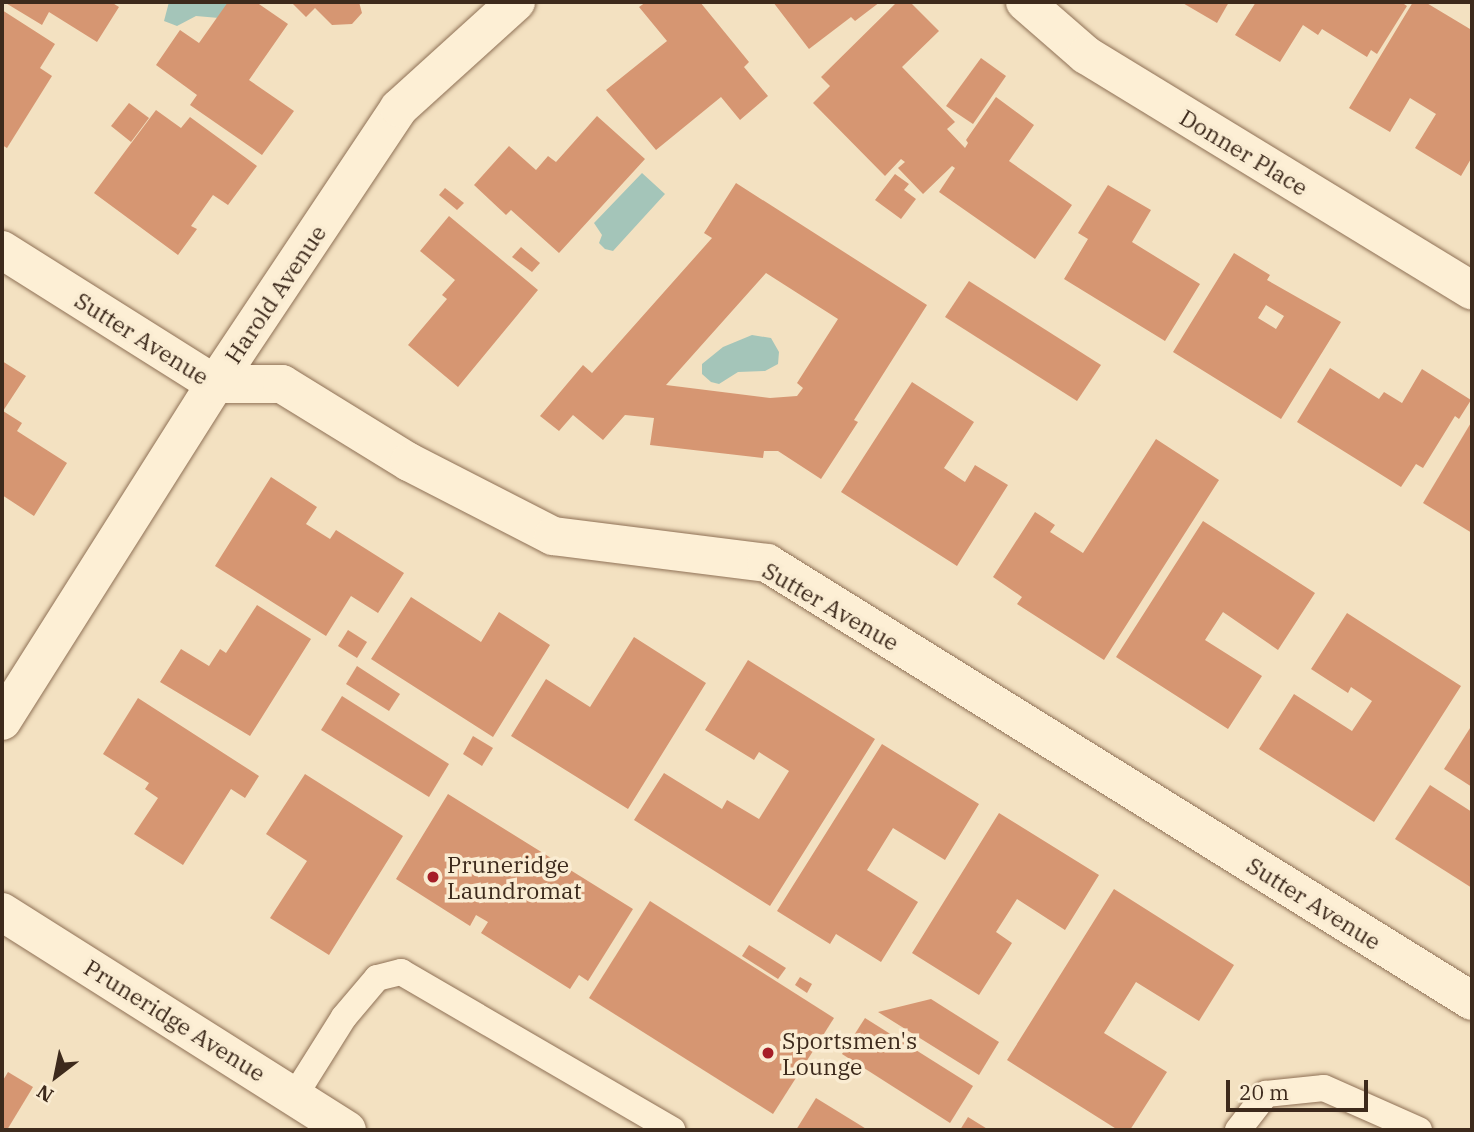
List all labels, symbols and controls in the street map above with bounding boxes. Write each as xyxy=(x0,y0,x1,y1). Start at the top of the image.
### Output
street label: Donner Place xyxy=(1175,103,1313,201)
street label: Harold Avenue xyxy=(219,220,331,368)
street label: Sutter Avenue xyxy=(70,286,214,390)
street label: Sutter Avenue xyxy=(758,556,904,656)
place label: Pruneridge Laundromat xyxy=(447,850,582,904)
street label: Sutter Avenue xyxy=(1242,851,1386,955)
marker: Pruneridge Laundromat xyxy=(425,869,441,885)
street label: Pruneridge Avenue xyxy=(79,953,271,1087)
place label: Sportsmen's Lounge xyxy=(782,1026,917,1080)
north arrow xyxy=(21,1041,91,1111)
marker: Sportsmen's Lounge xyxy=(760,1045,776,1061)
scale bar xyxy=(1229,1066,1371,1110)
text: 20 m xyxy=(1239,1078,1289,1106)
text: N xyxy=(32,1080,58,1108)

